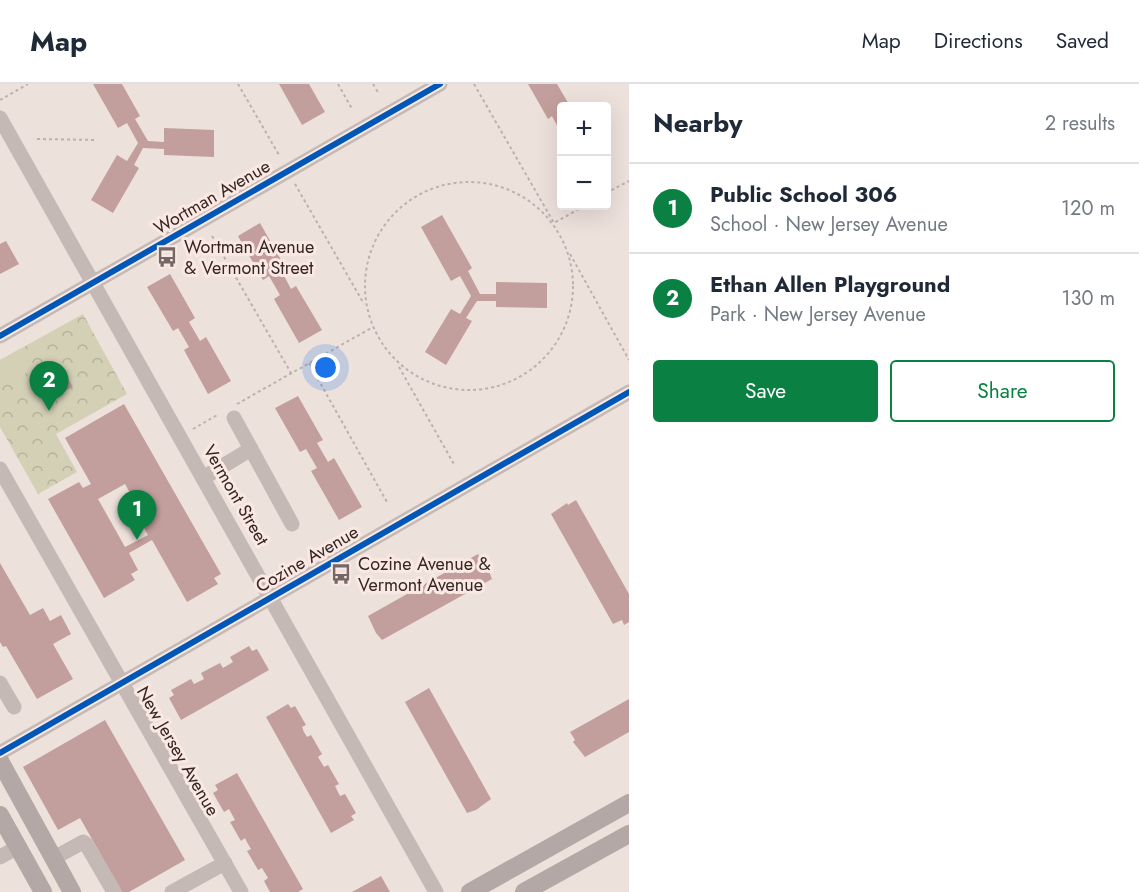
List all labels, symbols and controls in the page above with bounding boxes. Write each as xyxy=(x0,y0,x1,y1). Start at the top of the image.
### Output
text: Map xyxy=(30,21,87,62)
text: Map xyxy=(862,26,901,56)
text: Directions xyxy=(934,26,1023,56)
text: Saved xyxy=(1056,26,1109,56)
map controls xyxy=(557,102,611,210)
button: + xyxy=(557,102,611,156)
text: Nearby xyxy=(653,104,742,142)
text: 2 results xyxy=(1045,109,1115,138)
street label: Wortman Avenue xyxy=(149,153,275,241)
button: − xyxy=(557,156,611,210)
text: Public School 306 xyxy=(710,178,898,210)
text: 1 xyxy=(667,194,678,223)
text: 120 m xyxy=(1061,194,1115,223)
text: School · New Jersey Avenue xyxy=(710,210,948,239)
place label: Wortman Avenue & Vermont Street xyxy=(184,234,314,281)
bus stop icon: Wortman Avenue & Vermont Street xyxy=(155,245,179,269)
text: Ethan Allen Playground xyxy=(710,268,950,300)
text: 2 xyxy=(666,284,679,313)
text: 130 m xyxy=(1061,284,1115,313)
text: Park · New Jersey Avenue xyxy=(710,300,926,329)
your location xyxy=(311,353,340,382)
button: Save xyxy=(653,360,878,422)
button: Share xyxy=(890,360,1115,422)
pin: 2 xyxy=(29,362,68,411)
street label: Vermont Street xyxy=(197,440,276,551)
pin: 1 xyxy=(118,490,156,540)
street label: Cozine Avenue xyxy=(251,519,363,599)
place label: Cozine Avenue & Vermont Avenue xyxy=(358,551,491,598)
bus stop icon: Cozine Avenue & Vermont Avenue xyxy=(329,562,353,586)
street label: New Jersey Avenue xyxy=(130,681,226,821)

